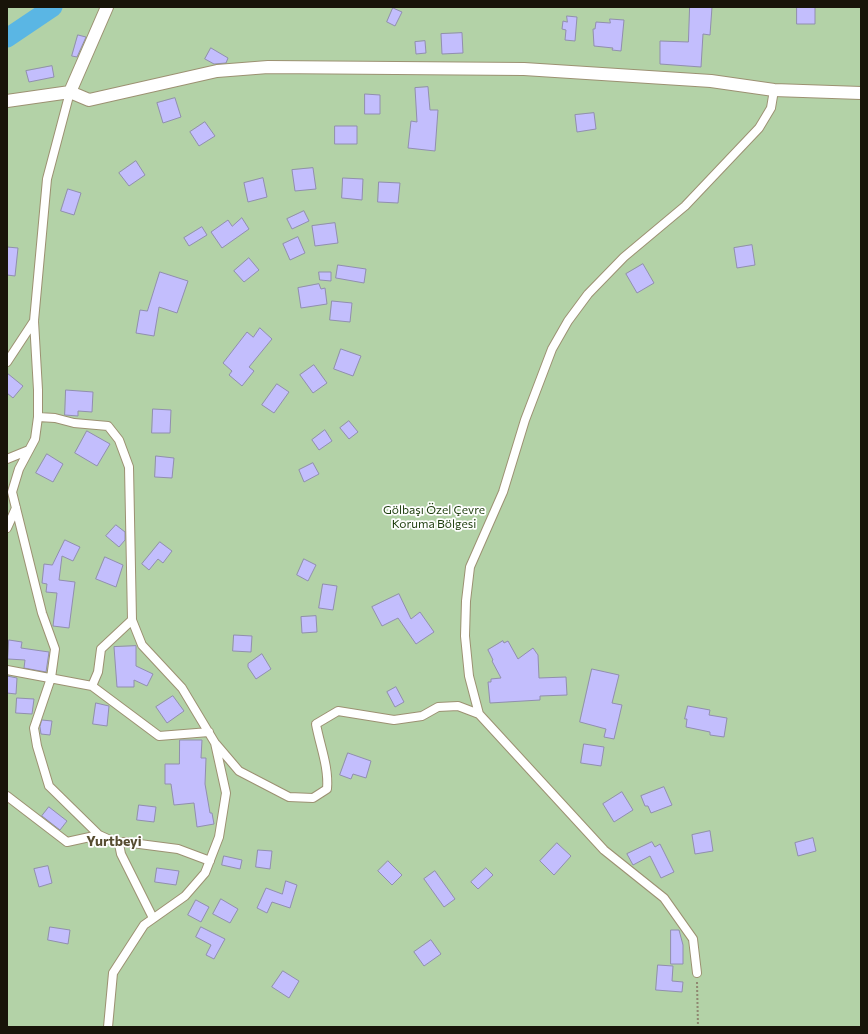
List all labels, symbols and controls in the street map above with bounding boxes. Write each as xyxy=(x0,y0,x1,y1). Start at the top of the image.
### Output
park label: Gölbaşı Özel Çevre Koruma Bölgesi xyxy=(383,503,485,531)
district label: Yurtbeyi xyxy=(86,833,142,849)

